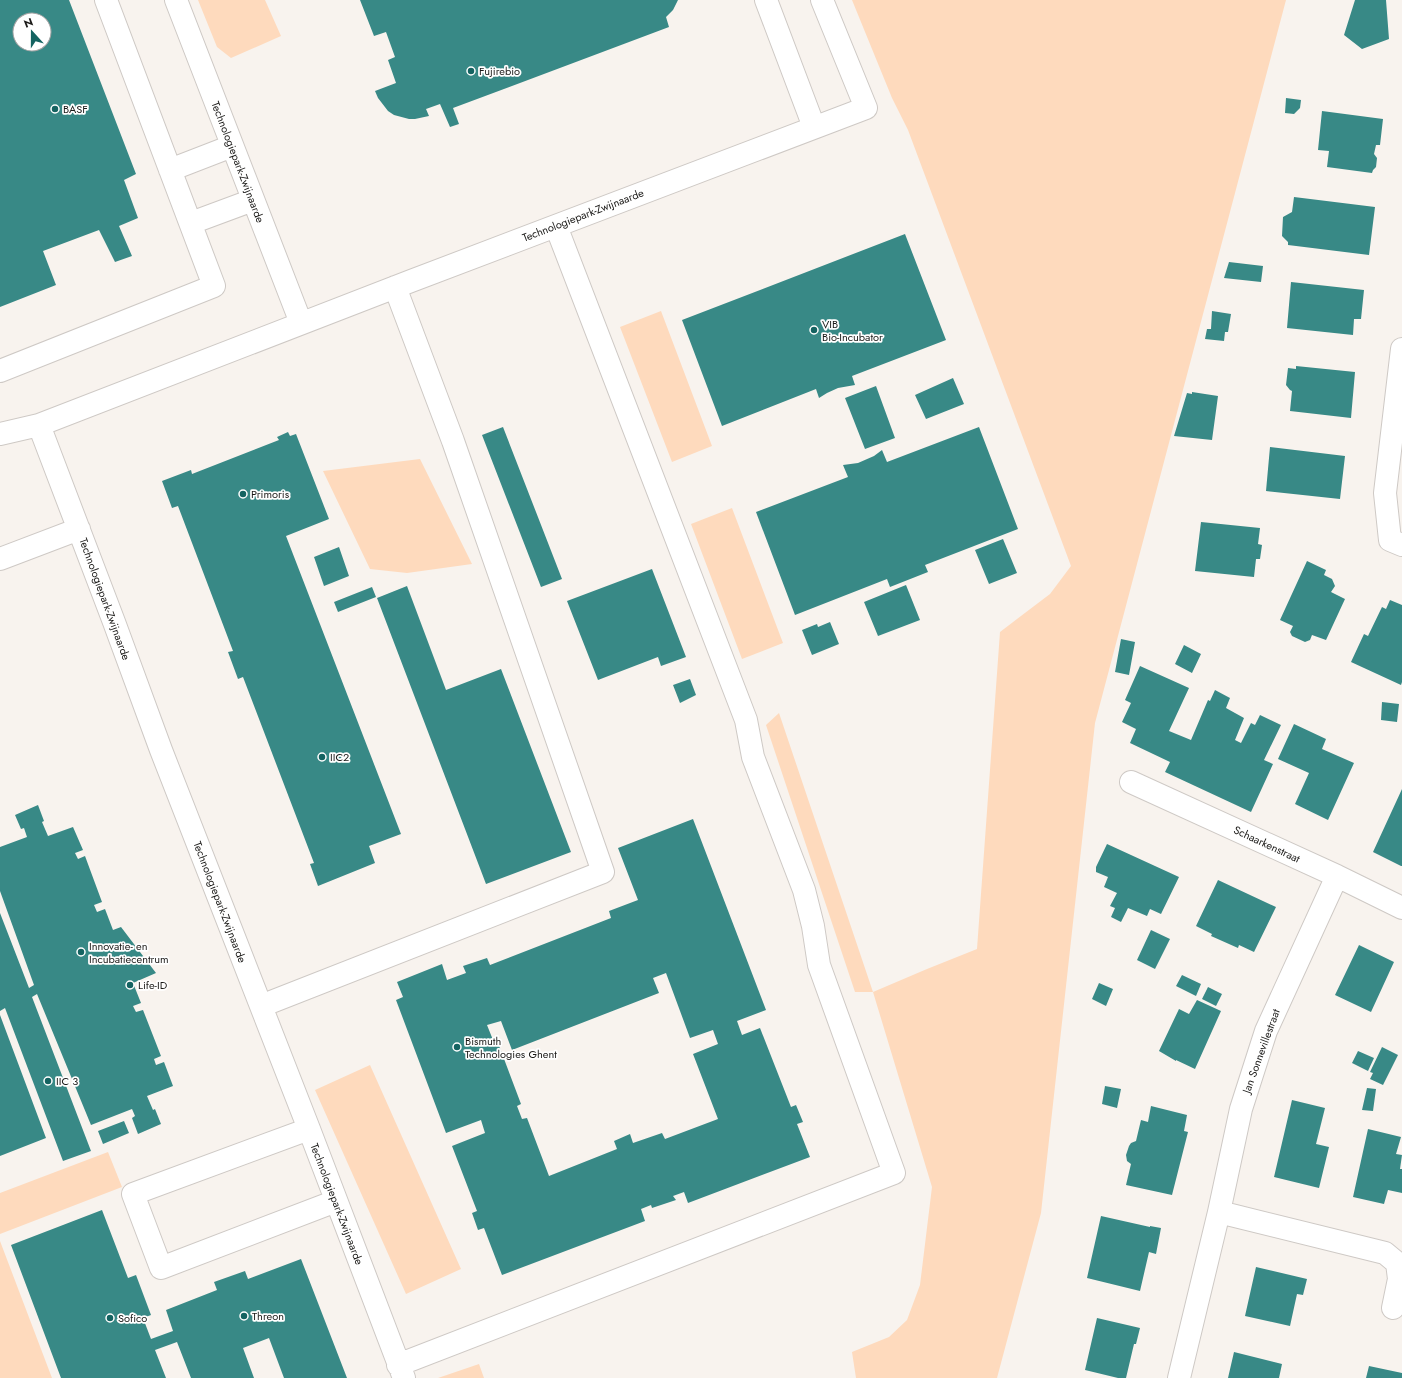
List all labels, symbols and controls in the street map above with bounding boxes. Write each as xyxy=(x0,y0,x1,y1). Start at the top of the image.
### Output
north arrow xyxy=(12,12,52,52)
text: N xyxy=(21,14,35,32)
place label: Fujirebio xyxy=(479,63,520,79)
marker: Fujirebio xyxy=(466,66,476,76)
street label: Technologiepark-Zwijnaarde xyxy=(207,99,269,225)
place label: BASF xyxy=(63,101,88,117)
marker: BASF xyxy=(50,104,60,114)
street label: Technologiepark-Zwijnaarde xyxy=(520,184,646,246)
place label: VIB Bio-Incubator xyxy=(822,316,883,345)
marker: VIB Bio-Incubator xyxy=(809,325,819,335)
place label: Primoris xyxy=(251,486,290,502)
marker: Primoris xyxy=(238,489,248,499)
street label: Technologiepark-Zwijnaarde xyxy=(75,536,135,663)
place label: IIC2 xyxy=(330,749,349,765)
marker: IIC2 xyxy=(317,752,327,762)
street label: Schaarkenstraat xyxy=(1231,822,1303,867)
street label: Technologiepark-Zwijnaarde xyxy=(189,839,251,965)
place label: Innovatie- en Incubatiecentrum xyxy=(89,938,169,967)
marker: Innovatie- en Incubatiecentrum xyxy=(76,947,86,957)
place label: Life-ID xyxy=(138,977,168,993)
marker: Life-ID xyxy=(125,980,135,990)
street label: Jan Sonnevillestraat xyxy=(1238,1006,1284,1097)
place label: Bismuth Technologies Ghent xyxy=(465,1033,557,1062)
marker: Bismuth Technologies Ghent xyxy=(452,1042,462,1052)
place label: IIC 3 xyxy=(56,1073,78,1089)
marker: IIC 3 xyxy=(43,1076,53,1086)
street label: Technologiepark-Zwijnaarde xyxy=(306,1141,368,1267)
place label: Threon xyxy=(252,1308,284,1324)
place label: Sofico xyxy=(118,1310,147,1326)
marker: Threon xyxy=(239,1311,249,1321)
marker: Sofico xyxy=(105,1313,115,1323)

